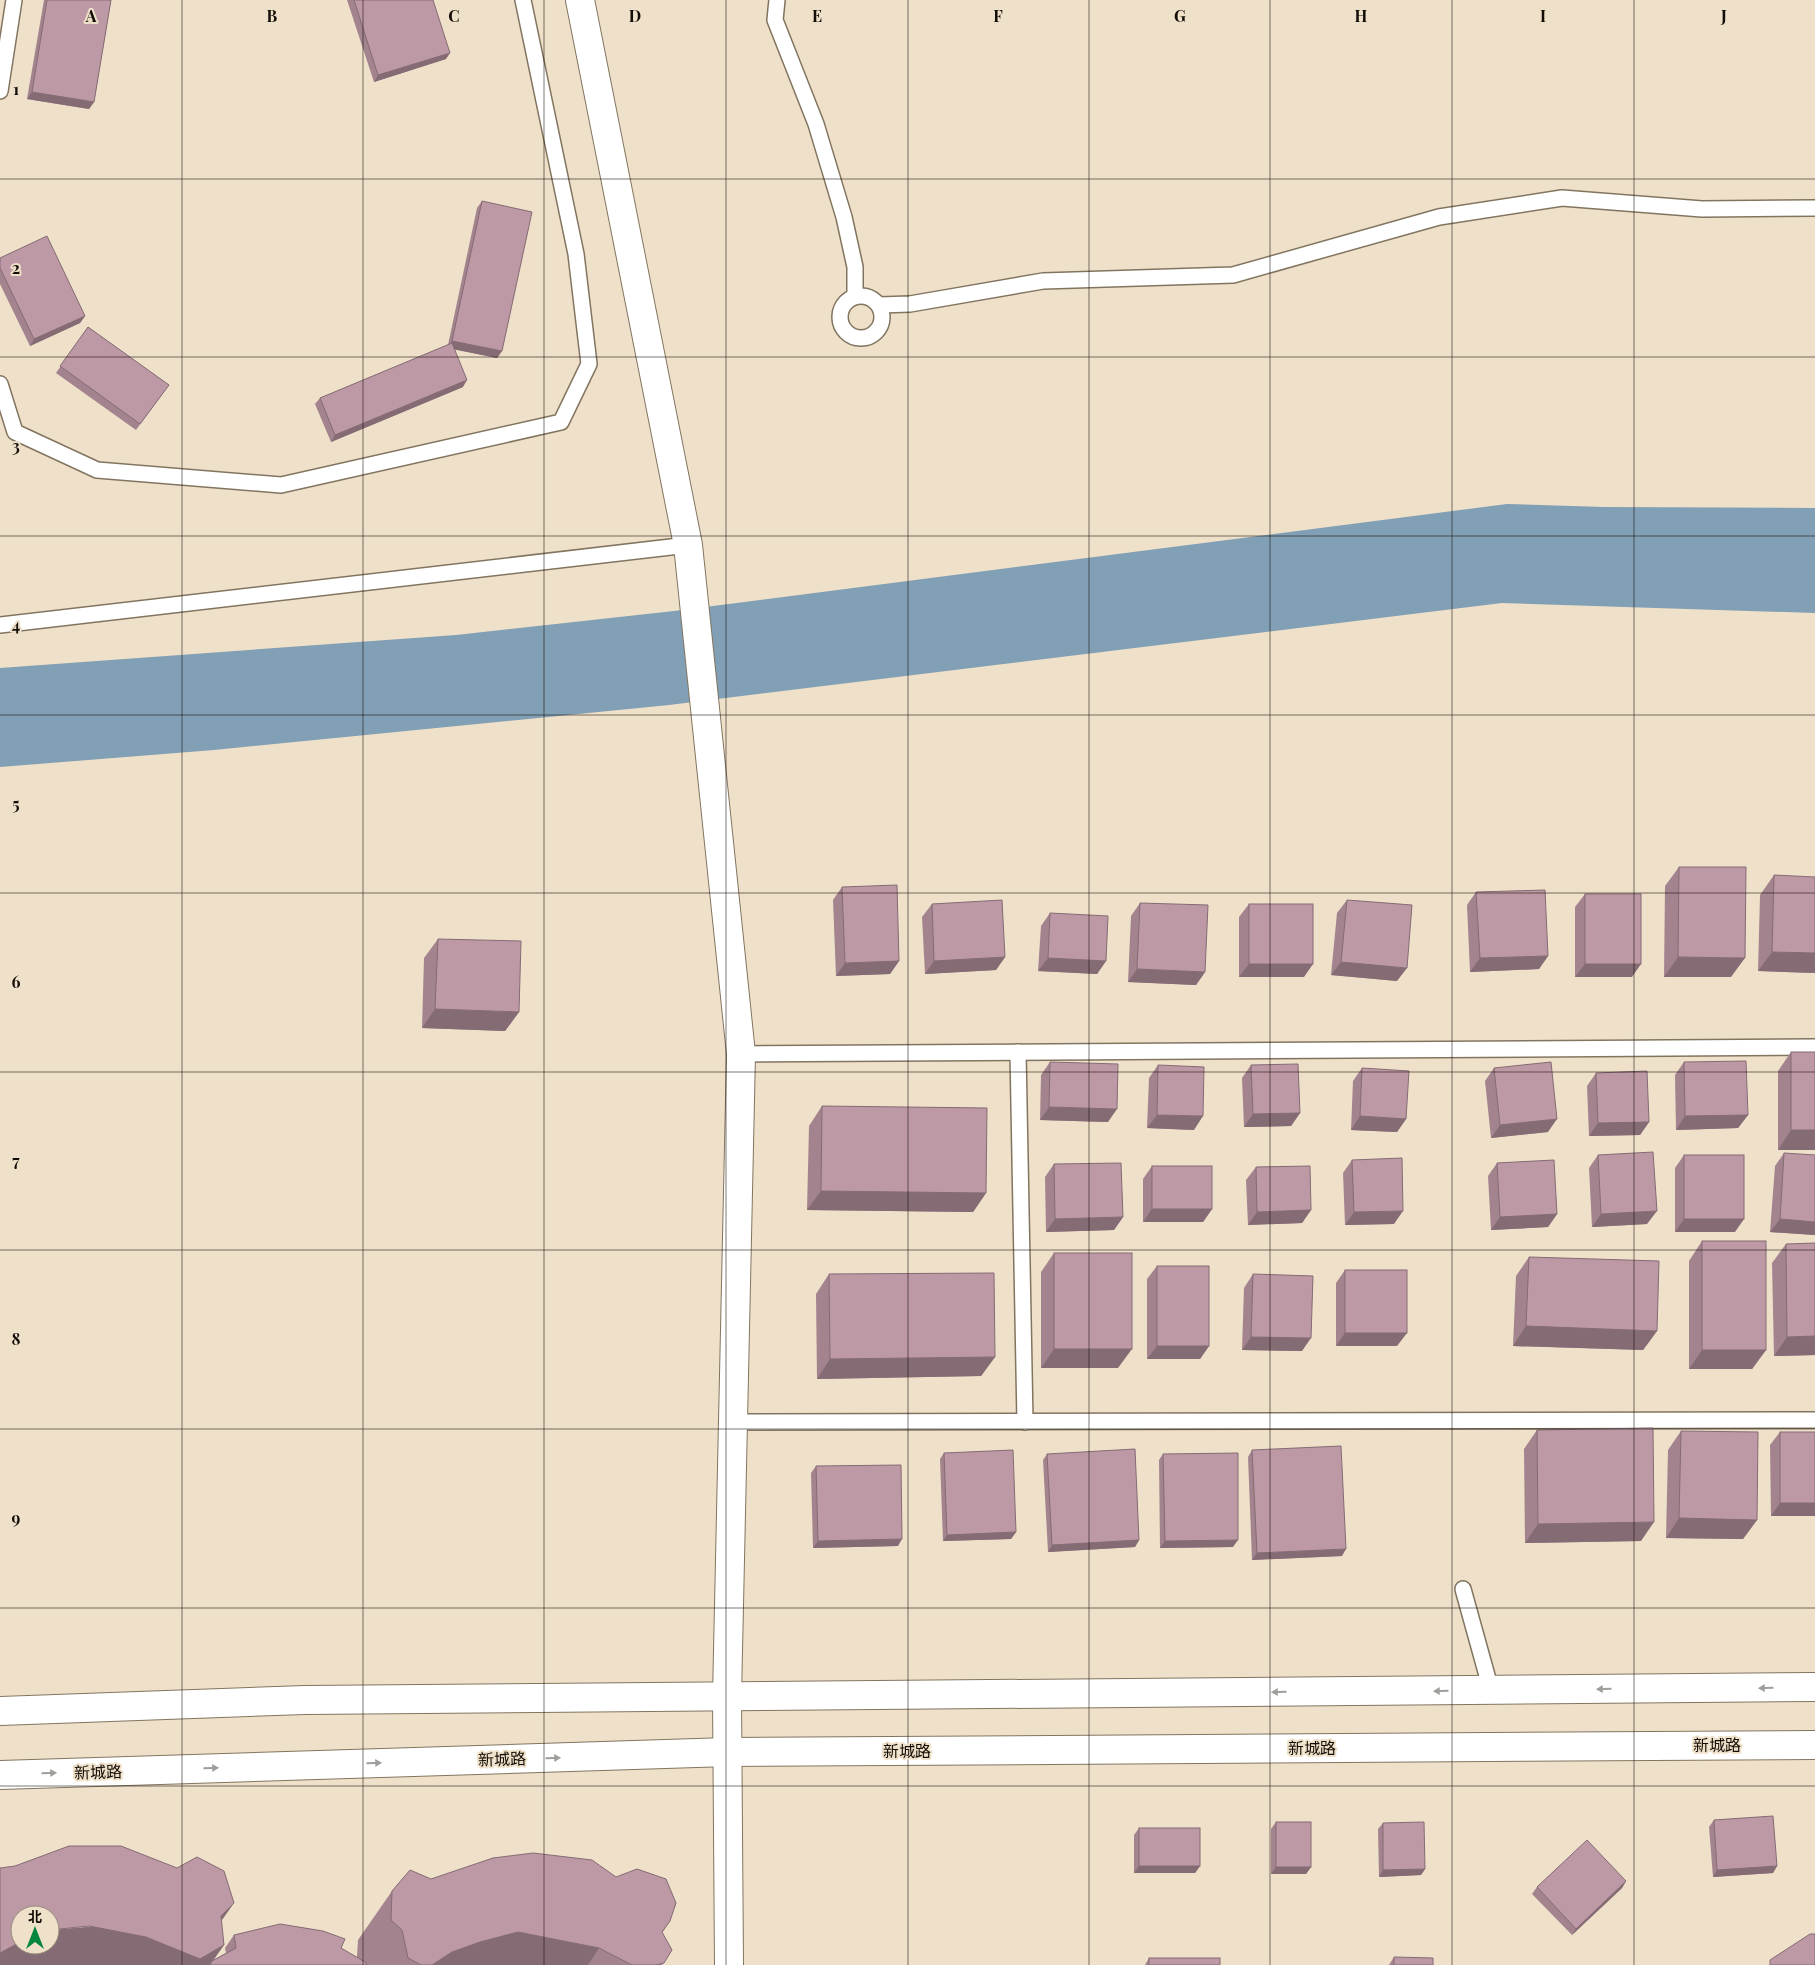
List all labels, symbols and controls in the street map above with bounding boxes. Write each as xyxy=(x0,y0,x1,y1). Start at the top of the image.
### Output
text: A xyxy=(85,5,97,26)
text: B xyxy=(267,5,278,26)
text: C xyxy=(448,5,460,26)
text: D xyxy=(629,5,641,26)
text: E xyxy=(812,5,822,26)
text: F xyxy=(993,5,1003,26)
text: G xyxy=(1174,5,1186,26)
text: H xyxy=(1355,5,1368,26)
text: I xyxy=(1540,5,1546,26)
text: J xyxy=(1720,5,1727,26)
text: 1 xyxy=(13,78,19,99)
text: 2 xyxy=(12,257,20,278)
text: 3 xyxy=(12,435,20,456)
text: 4 xyxy=(12,614,20,635)
text: 5 xyxy=(12,793,20,814)
text: 6 xyxy=(12,971,21,992)
text: 7 xyxy=(12,1150,20,1171)
text: 8 xyxy=(12,1328,21,1349)
text: 9 xyxy=(12,1507,21,1528)
one-way arrow xyxy=(1758,1684,1774,1692)
one-way arrow xyxy=(1596,1685,1612,1693)
one-way arrow xyxy=(1433,1687,1449,1695)
one-way arrow xyxy=(1271,1688,1287,1696)
street label: 新城路 xyxy=(1693,1734,1741,1755)
street label: 新城路 xyxy=(1288,1737,1336,1758)
street label: 新城路 xyxy=(883,1740,931,1761)
street label: 新城路 xyxy=(478,1747,526,1770)
one-way arrow xyxy=(546,1753,562,1761)
one-way arrow xyxy=(366,1759,382,1767)
street label: 新城路 xyxy=(74,1760,122,1783)
one-way arrow xyxy=(203,1764,219,1772)
one-way arrow xyxy=(41,1769,57,1777)
north arrow xyxy=(10,1905,60,1955)
text: 北 xyxy=(28,1907,42,1926)

